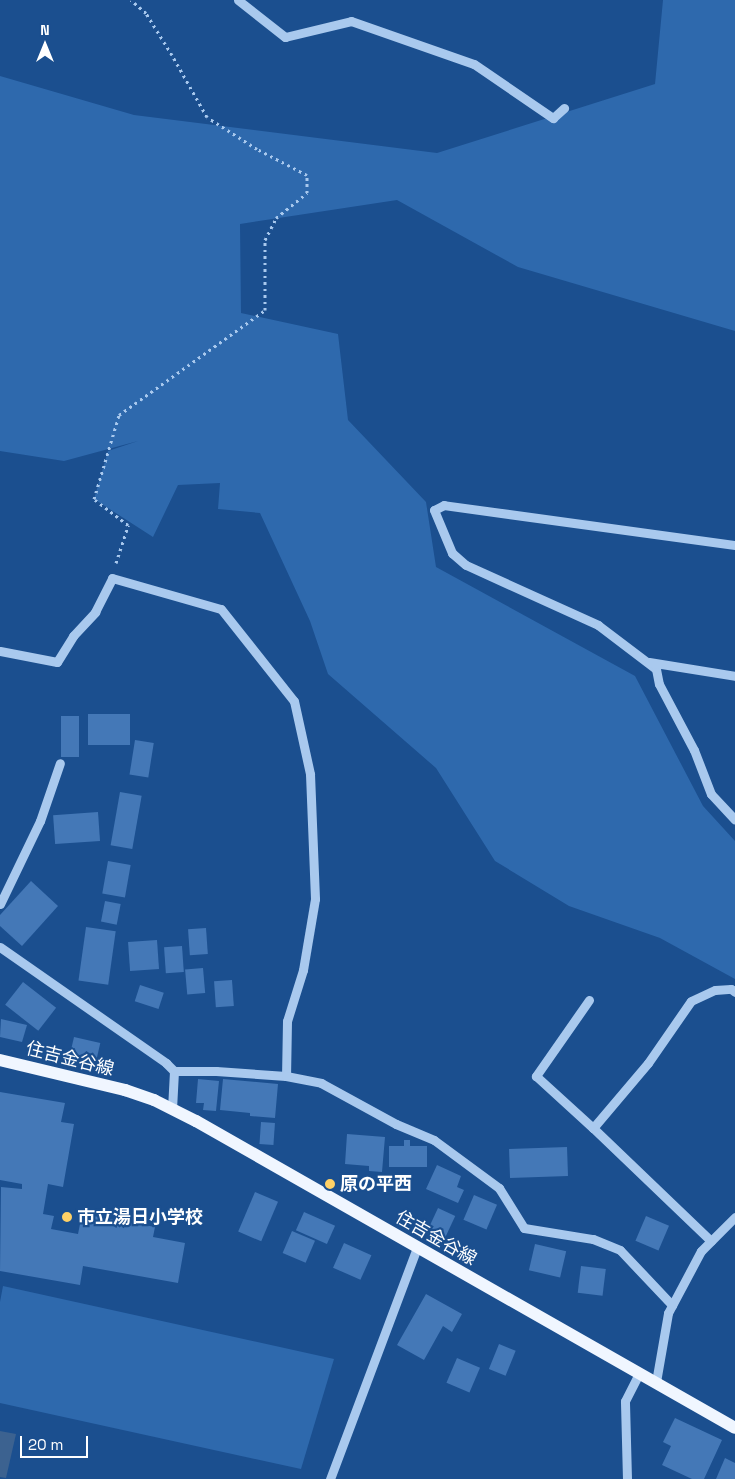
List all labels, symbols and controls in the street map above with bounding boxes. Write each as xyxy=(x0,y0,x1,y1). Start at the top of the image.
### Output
north arrow xyxy=(20,20,70,70)
text: N xyxy=(40,21,50,39)
street label: 住吉金谷線 xyxy=(24,1038,116,1080)
place label: 原の平西 xyxy=(340,1173,412,1195)
marker: 原の平西 xyxy=(324,1178,336,1190)
place label: 市立湯日小学校 xyxy=(77,1206,203,1228)
street label: 住吉金谷線 xyxy=(392,1206,480,1270)
marker: 市立湯日小学校 xyxy=(61,1211,73,1223)
scale bar xyxy=(22,1426,90,1458)
text: 20 m xyxy=(28,1435,63,1454)

